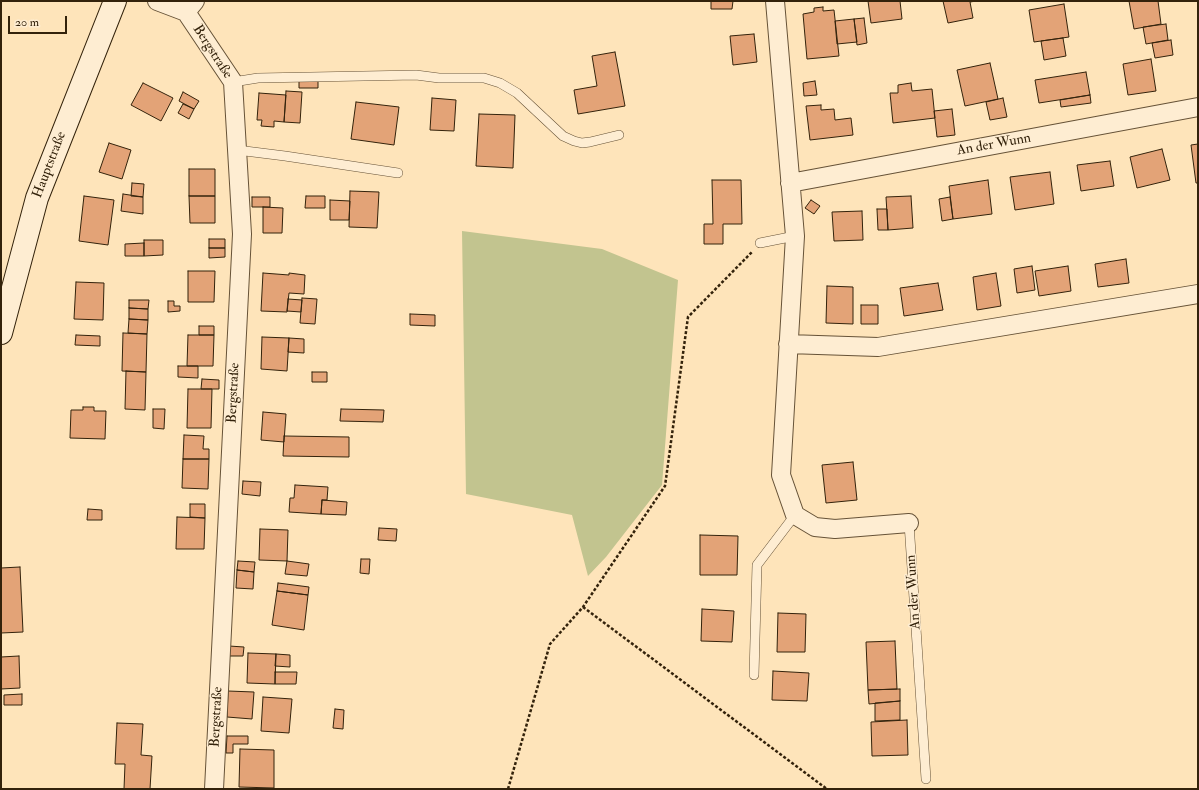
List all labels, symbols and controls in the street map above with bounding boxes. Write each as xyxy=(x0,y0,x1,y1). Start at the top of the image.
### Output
scale bar xyxy=(10,8,69,34)
text: 20 m xyxy=(15,15,39,30)
street label: Bergstraße xyxy=(188,22,236,82)
street label: Hauptstraße xyxy=(30,129,70,201)
street label: An der Wunn xyxy=(956,130,1032,160)
street label: Bergstraße xyxy=(224,362,244,424)
street label: An der Wunn xyxy=(903,554,925,630)
street label: Bergstraße xyxy=(207,686,227,748)

